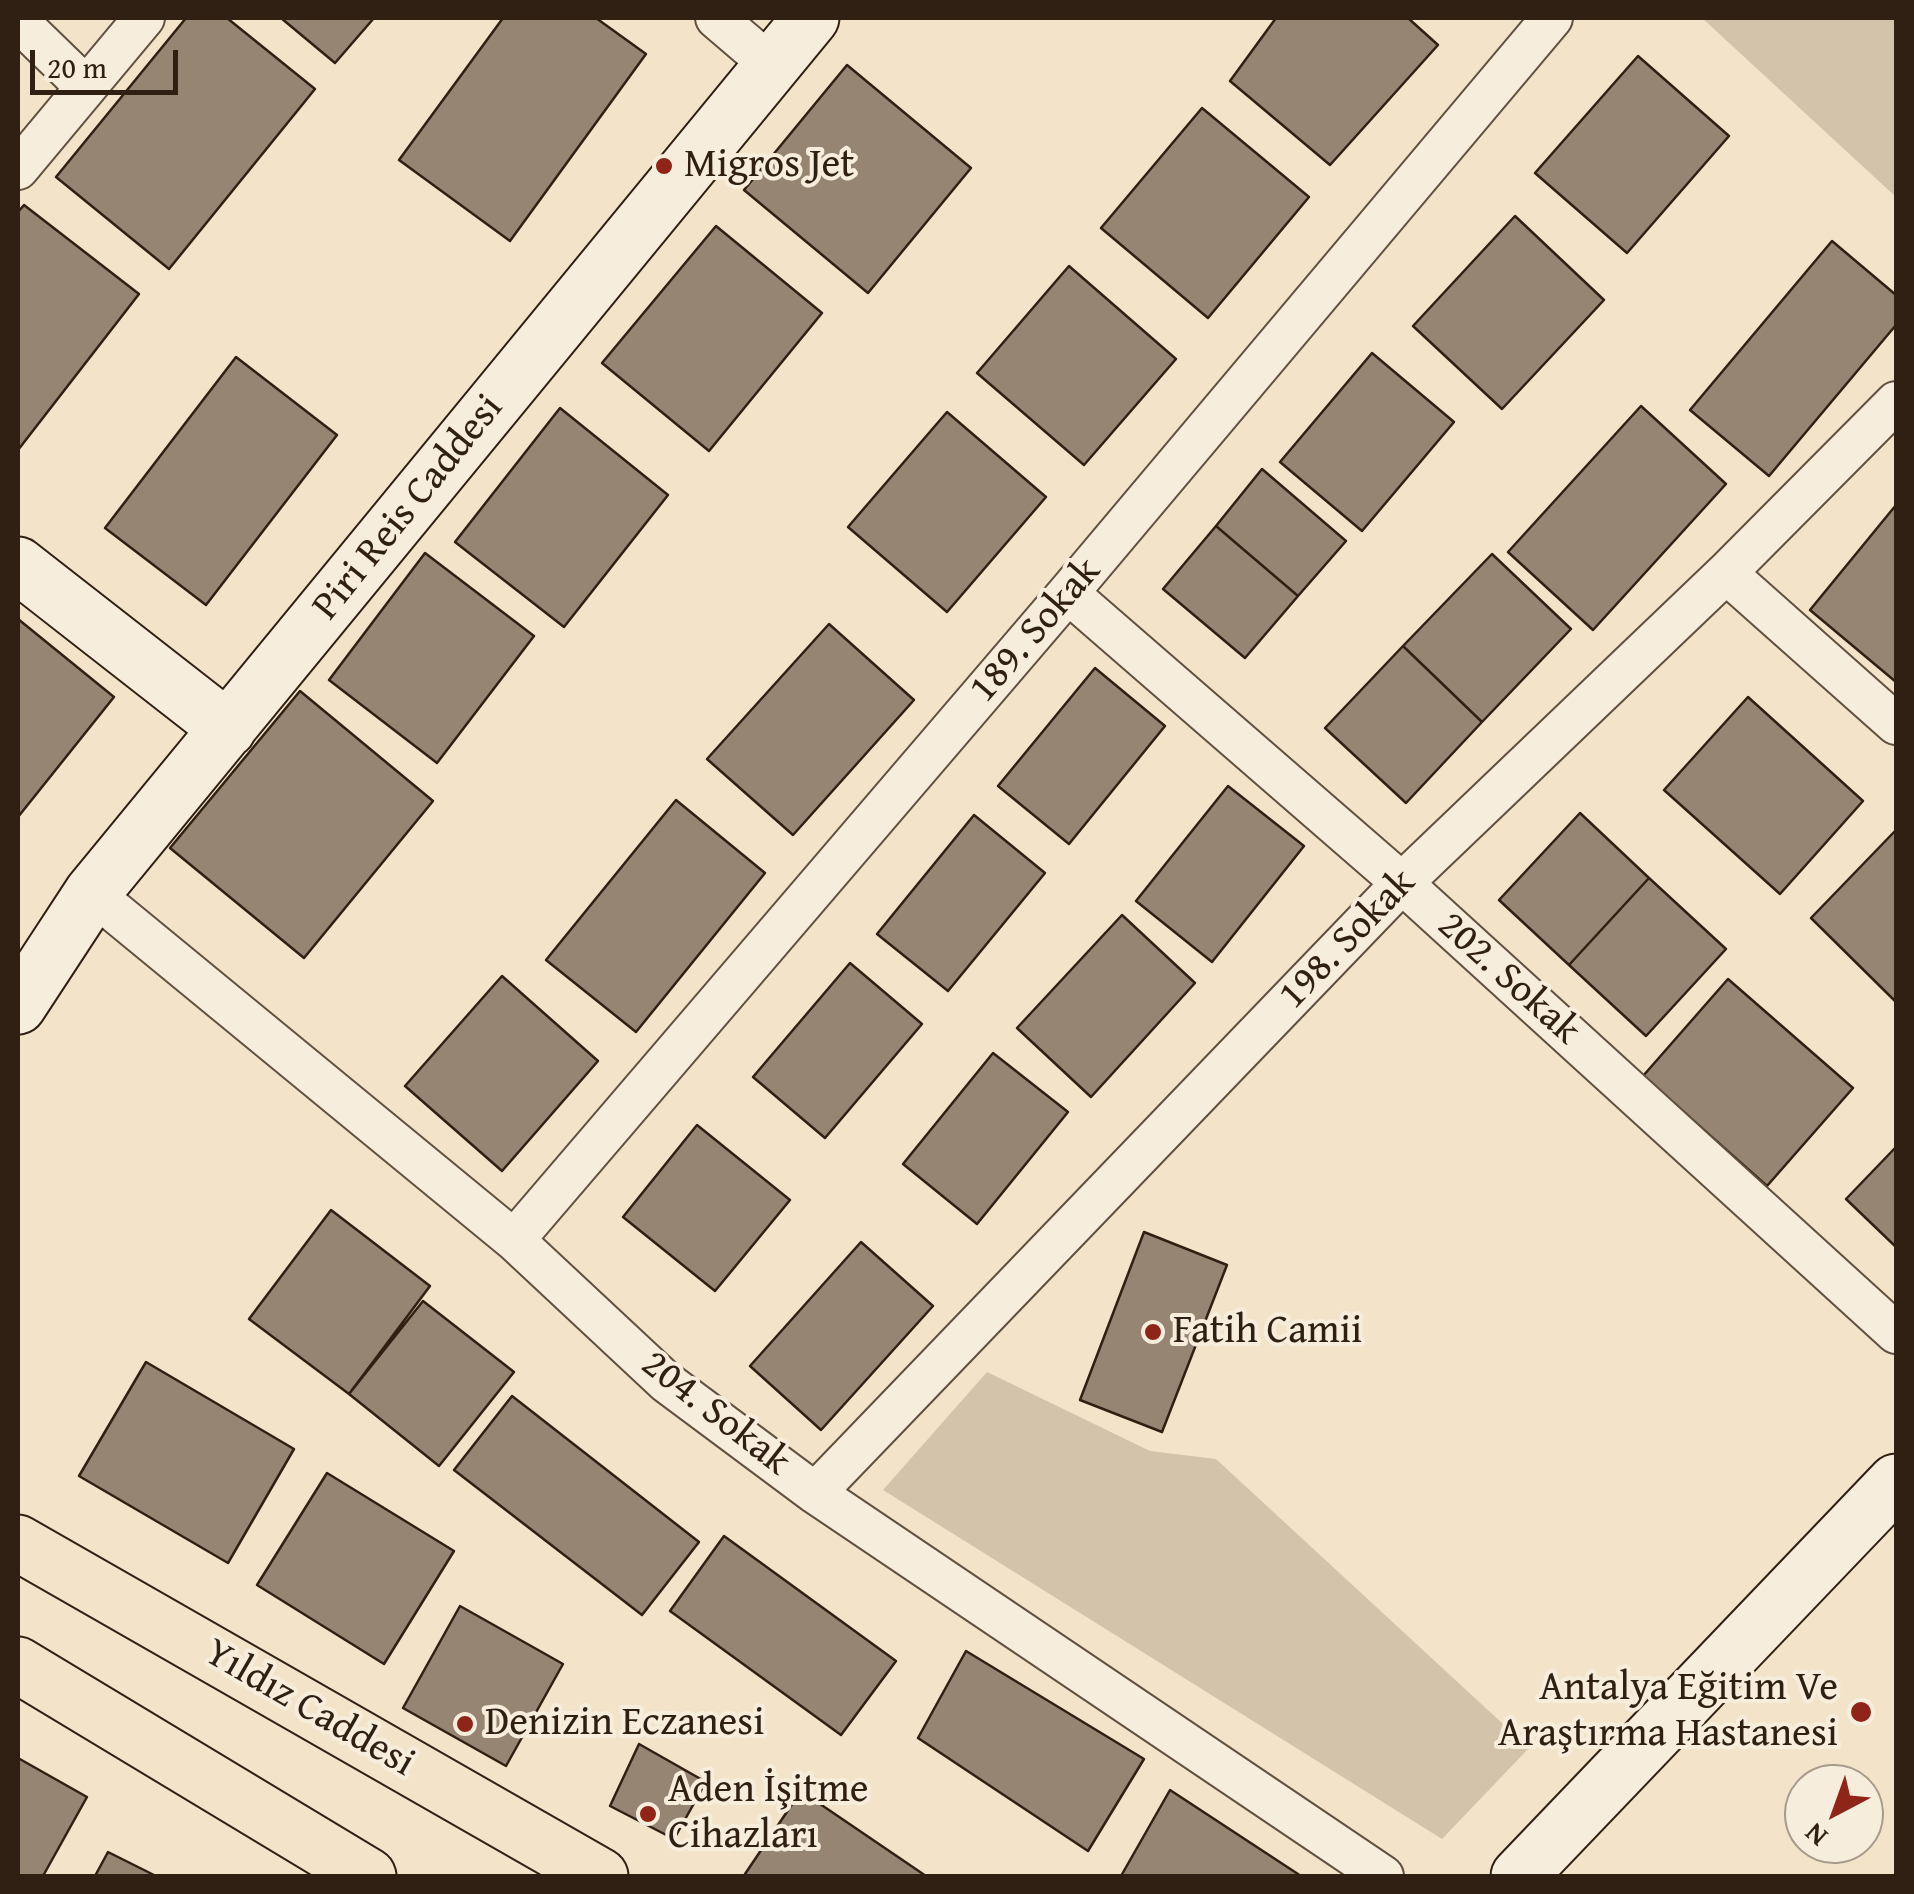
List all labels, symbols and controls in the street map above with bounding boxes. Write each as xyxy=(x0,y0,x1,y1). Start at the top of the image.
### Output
scale bar xyxy=(35,30,182,92)
text: 20 m xyxy=(47,45,107,89)
place label: Migros Jet xyxy=(684,142,854,190)
marker: Migros Jet xyxy=(653,155,675,177)
street label: Piri Reis Caddesi xyxy=(303,386,515,630)
street label: 189. Sokak xyxy=(960,549,1112,713)
street label: 198. Sokak xyxy=(1270,860,1426,1020)
street label: 202. Sokak xyxy=(1427,902,1589,1056)
place label: Fatih Camii xyxy=(1173,1308,1362,1356)
marker: Fatih Camii xyxy=(1142,1321,1164,1343)
street label: 204. Sokak xyxy=(631,1341,799,1487)
street label: Yıldız Caddesi xyxy=(195,1630,423,1788)
place label: Antalya Eğitim Ve Araştırma Hastanesi xyxy=(1498,1665,1838,1759)
marker: Antalya Eğitim Ve Araştırma Hastanesi xyxy=(1848,1699,1874,1725)
place label: Denizin Eczanesi xyxy=(485,1700,764,1748)
marker: Denizin Eczanesi xyxy=(454,1713,476,1735)
north arrow xyxy=(1784,1764,1884,1864)
place label: Aden İşitme Cihazları xyxy=(668,1767,869,1861)
marker: Aden İşitme Cihazları xyxy=(637,1803,659,1825)
text: N xyxy=(1795,1814,1836,1857)

